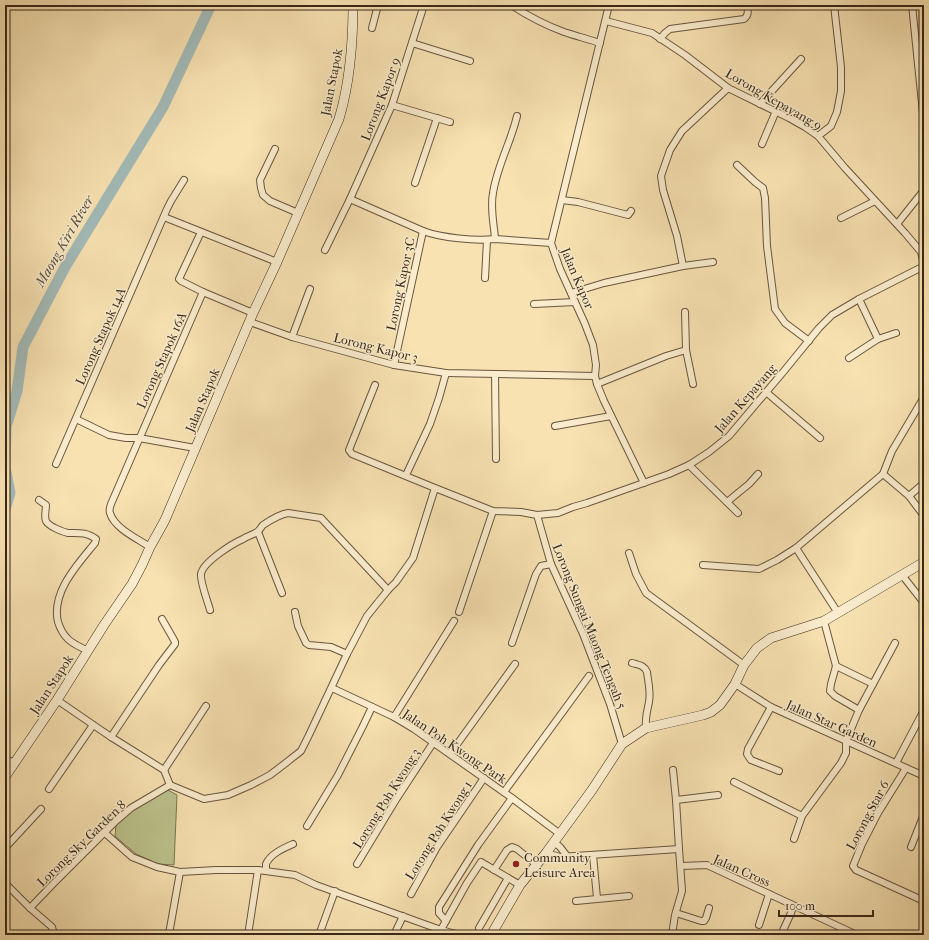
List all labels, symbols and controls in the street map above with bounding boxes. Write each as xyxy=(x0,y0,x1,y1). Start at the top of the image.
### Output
street label: Jalan Stapok xyxy=(317,47,345,118)
street label: Lorong Kapor 9 xyxy=(358,55,403,143)
street label: Lorong Kepayang 9 xyxy=(723,66,825,133)
water label: Maong Kiri River xyxy=(31,191,98,291)
street label: Lorong Kapor 3C xyxy=(383,236,418,332)
street label: Jalan Kapor xyxy=(557,244,597,312)
street label: Lorong Stapok 14A xyxy=(72,285,129,387)
street label: Lorong Stapok 16A xyxy=(133,309,190,411)
street label: Lorong Kapor 3 xyxy=(332,330,420,365)
street label: Jalan Kepayang xyxy=(711,360,780,437)
street label: Jalan Stapok xyxy=(182,366,223,435)
street label: Lorong Sungai Maong Tengah 5 xyxy=(549,541,630,711)
street label: Jalan Stapok xyxy=(26,651,76,718)
street label: Jalan Star Garden xyxy=(783,696,880,750)
street label: Jalan Poh Kwong Park xyxy=(399,705,510,787)
street label: Lorong Poh Kwong 3 xyxy=(350,746,423,851)
street label: Lorong Star 6 xyxy=(843,777,892,852)
street label: Lorong Poh Kwong 1 xyxy=(402,778,475,883)
street label: Lorong Sky Garden 8 xyxy=(34,797,129,890)
place label: Community Leisure Area xyxy=(524,850,596,880)
street label: Jalan Cross xyxy=(710,851,773,890)
marker: Community Leisure Area xyxy=(511,859,521,869)
scale bar xyxy=(779,892,873,918)
text: 100 m xyxy=(785,899,815,913)

